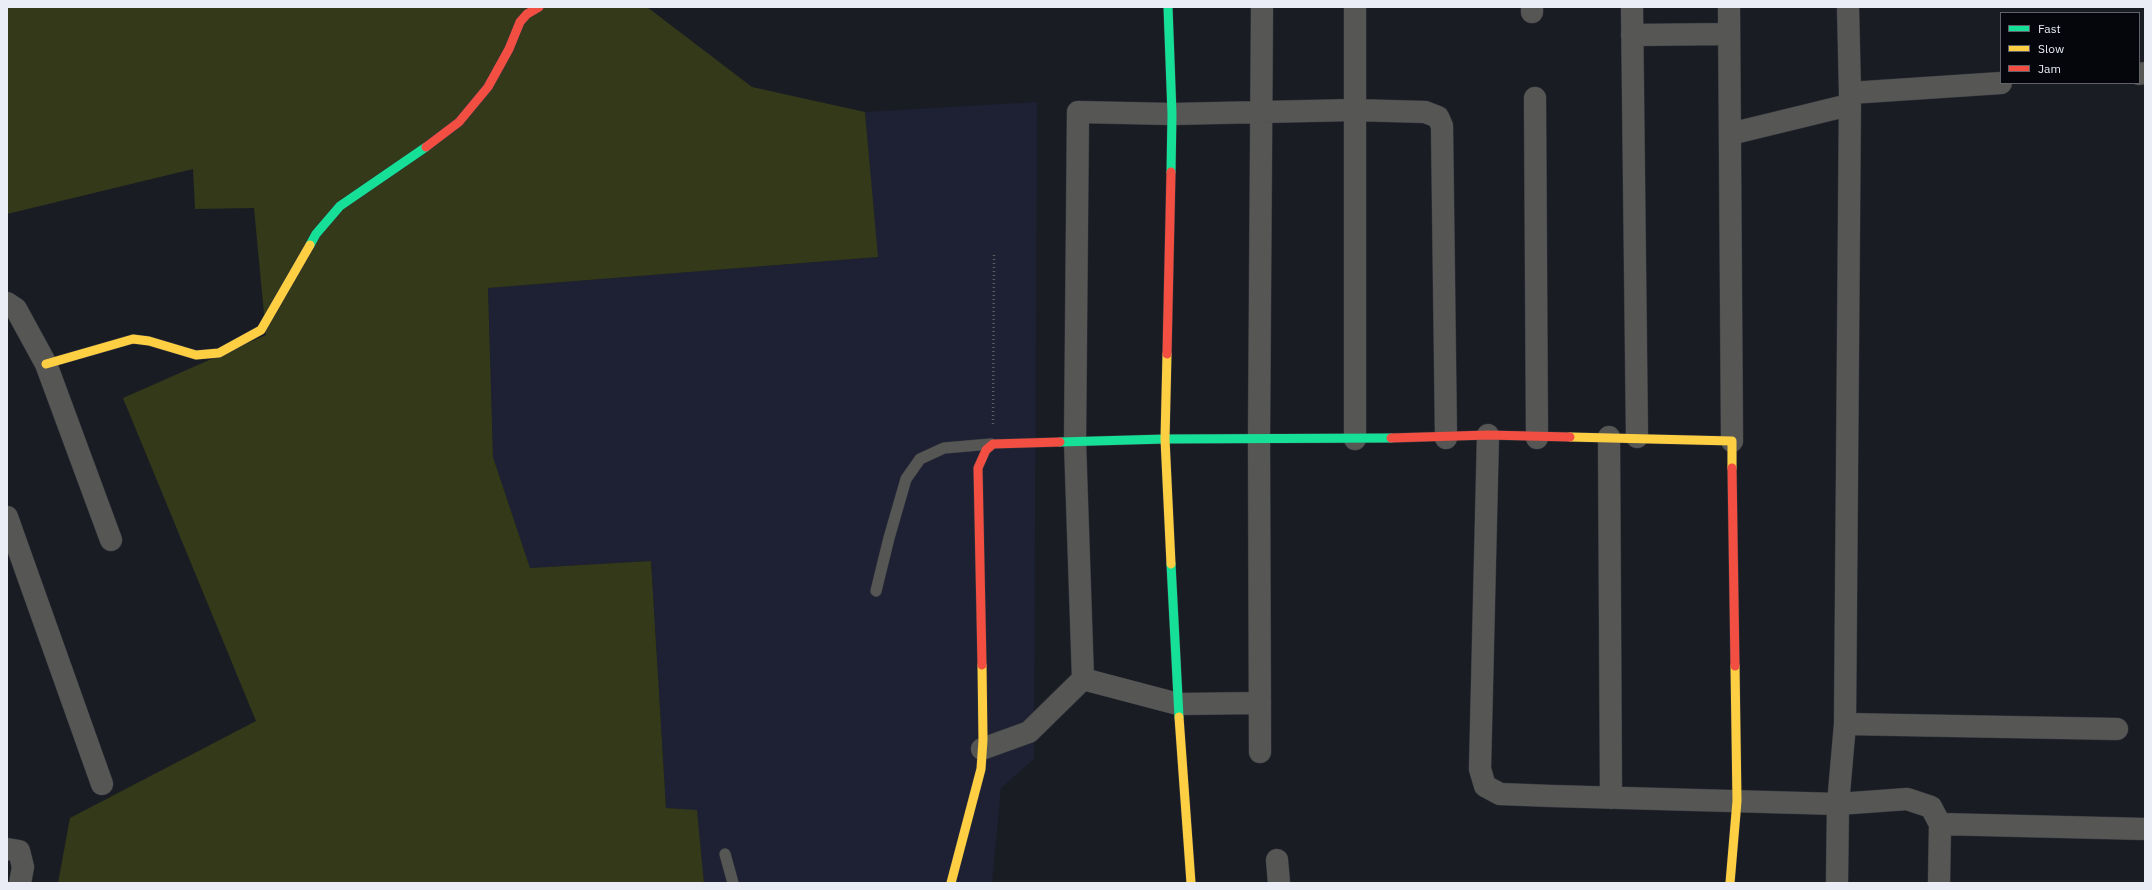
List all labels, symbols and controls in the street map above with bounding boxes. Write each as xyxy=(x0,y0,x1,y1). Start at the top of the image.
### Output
legend xyxy=(2000,12,2140,84)
text: Fast xyxy=(2038,21,2061,36)
text: Slow xyxy=(2038,41,2064,56)
text: Jam xyxy=(2038,61,2061,76)

